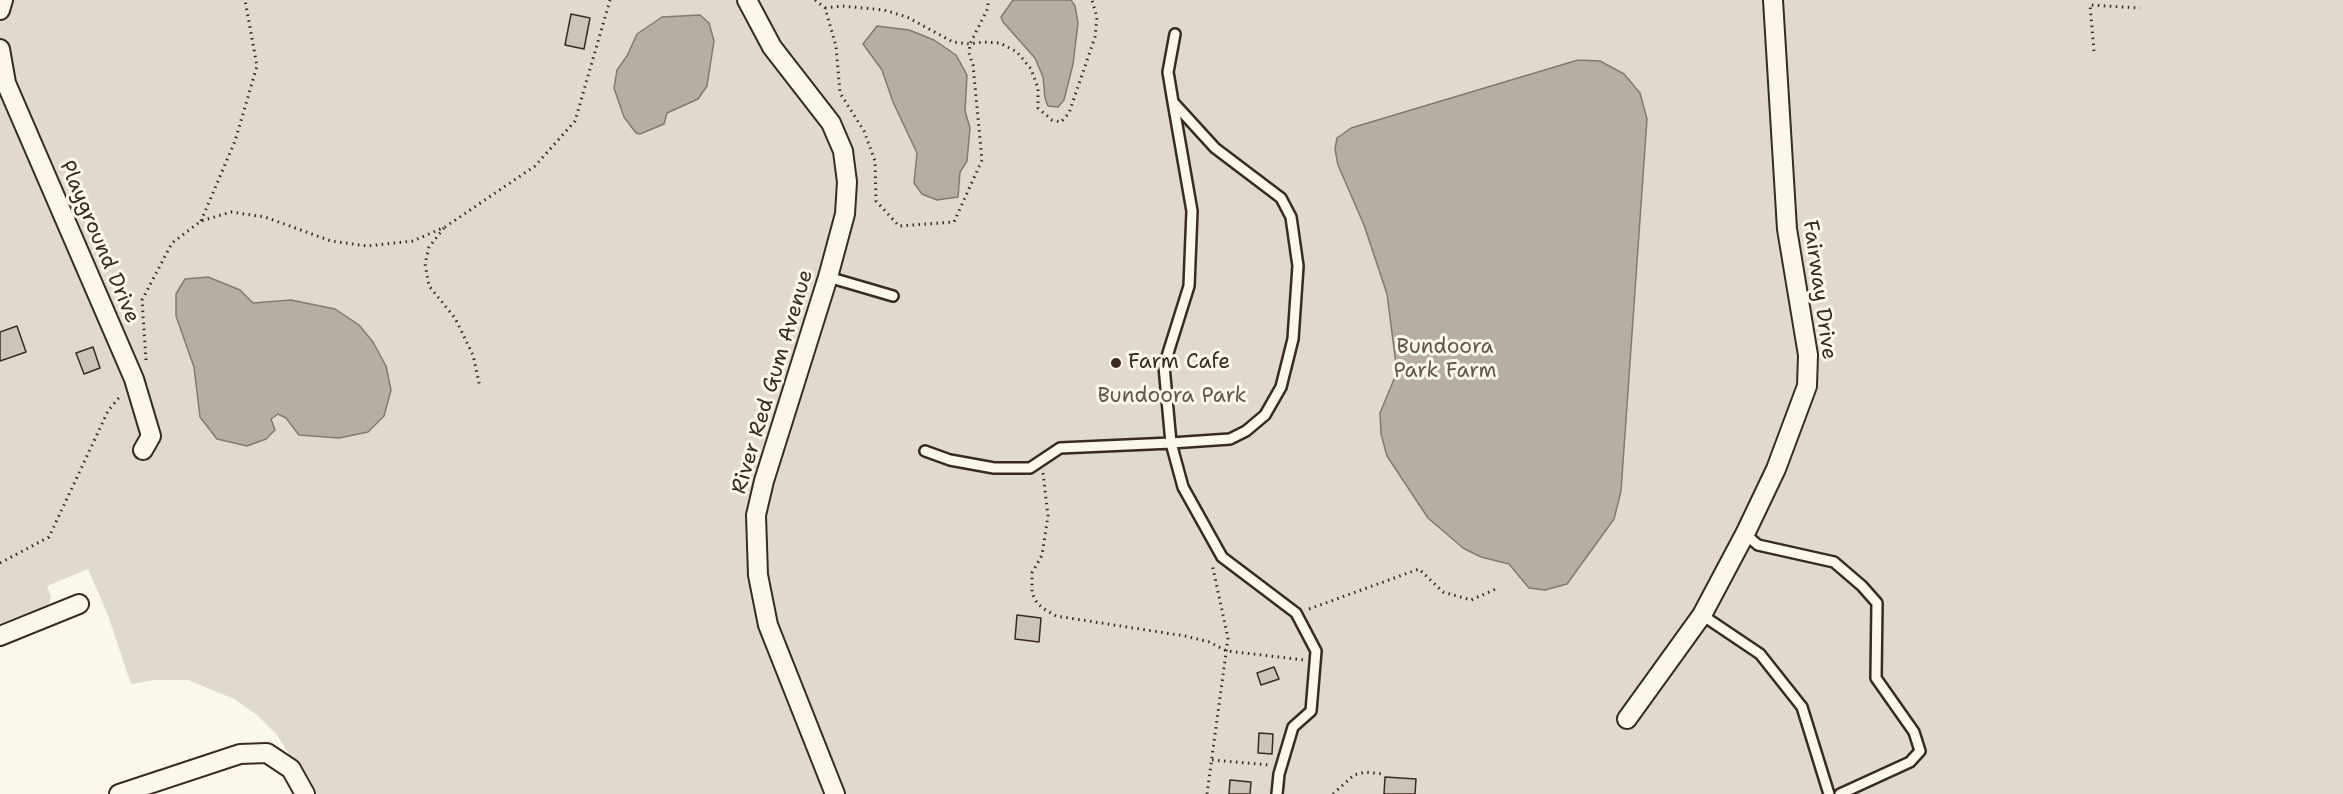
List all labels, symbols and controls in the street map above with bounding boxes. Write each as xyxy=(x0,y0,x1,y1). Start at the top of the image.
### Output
street label: Playground Drive xyxy=(53,157,145,327)
street label: Fairway Drive xyxy=(1797,219,1841,361)
street label: River Red Gum Avenue xyxy=(727,267,819,497)
park label: Bundoora Park Farm xyxy=(1393,335,1497,385)
place label: Farm Cafe xyxy=(1128,350,1230,376)
marker: Farm Cafe xyxy=(1109,356,1123,370)
park label: Bundoora Park xyxy=(1097,384,1247,410)

